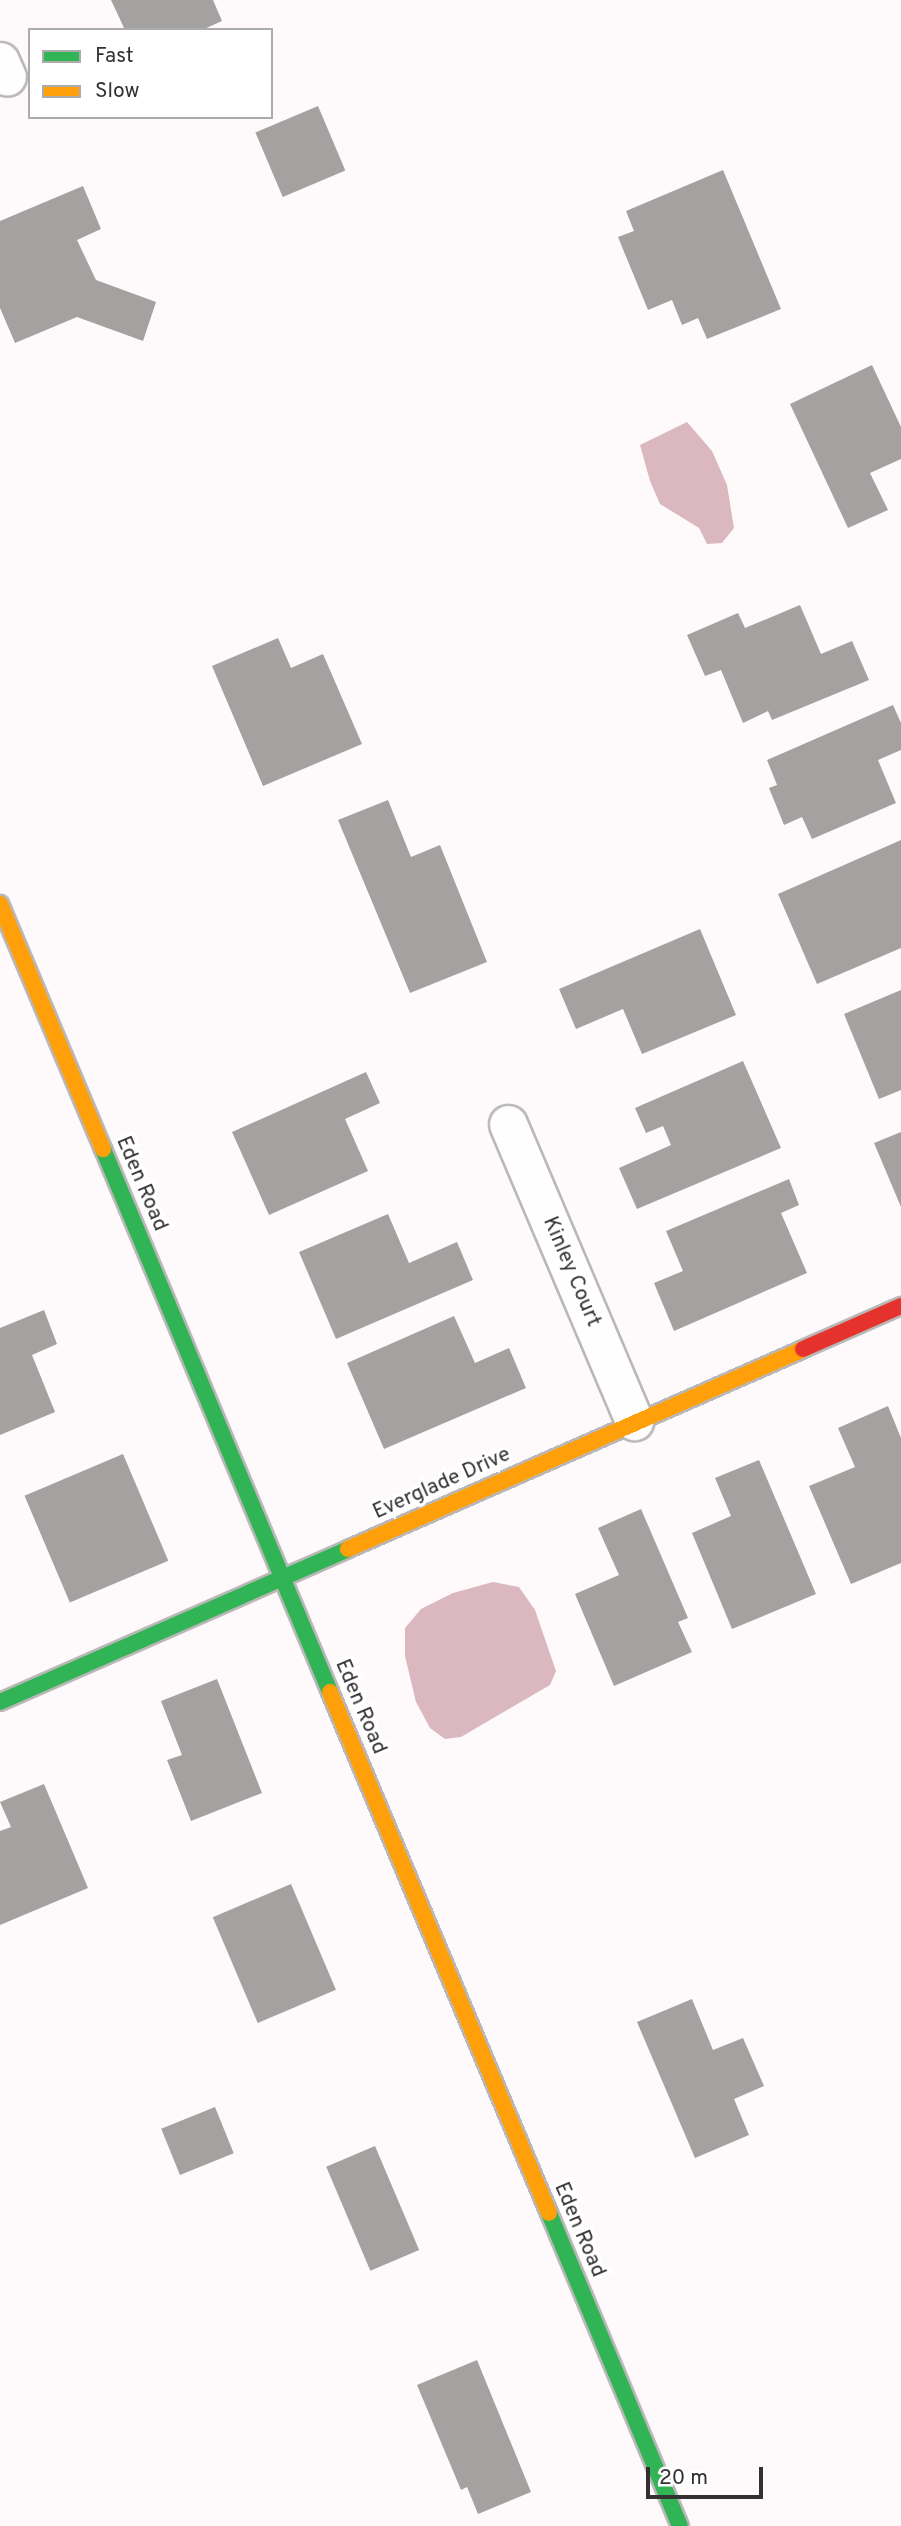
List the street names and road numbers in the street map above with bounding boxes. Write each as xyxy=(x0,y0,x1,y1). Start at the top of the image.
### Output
street label: Eden Road xyxy=(110,1133,172,1235)
street label: Kinley Court xyxy=(536,1213,606,1331)
street label: Everglade Drive xyxy=(369,1442,515,1526)
street label: Eden Road xyxy=(329,1656,391,1758)
street label: Eden Road xyxy=(548,2179,610,2281)

